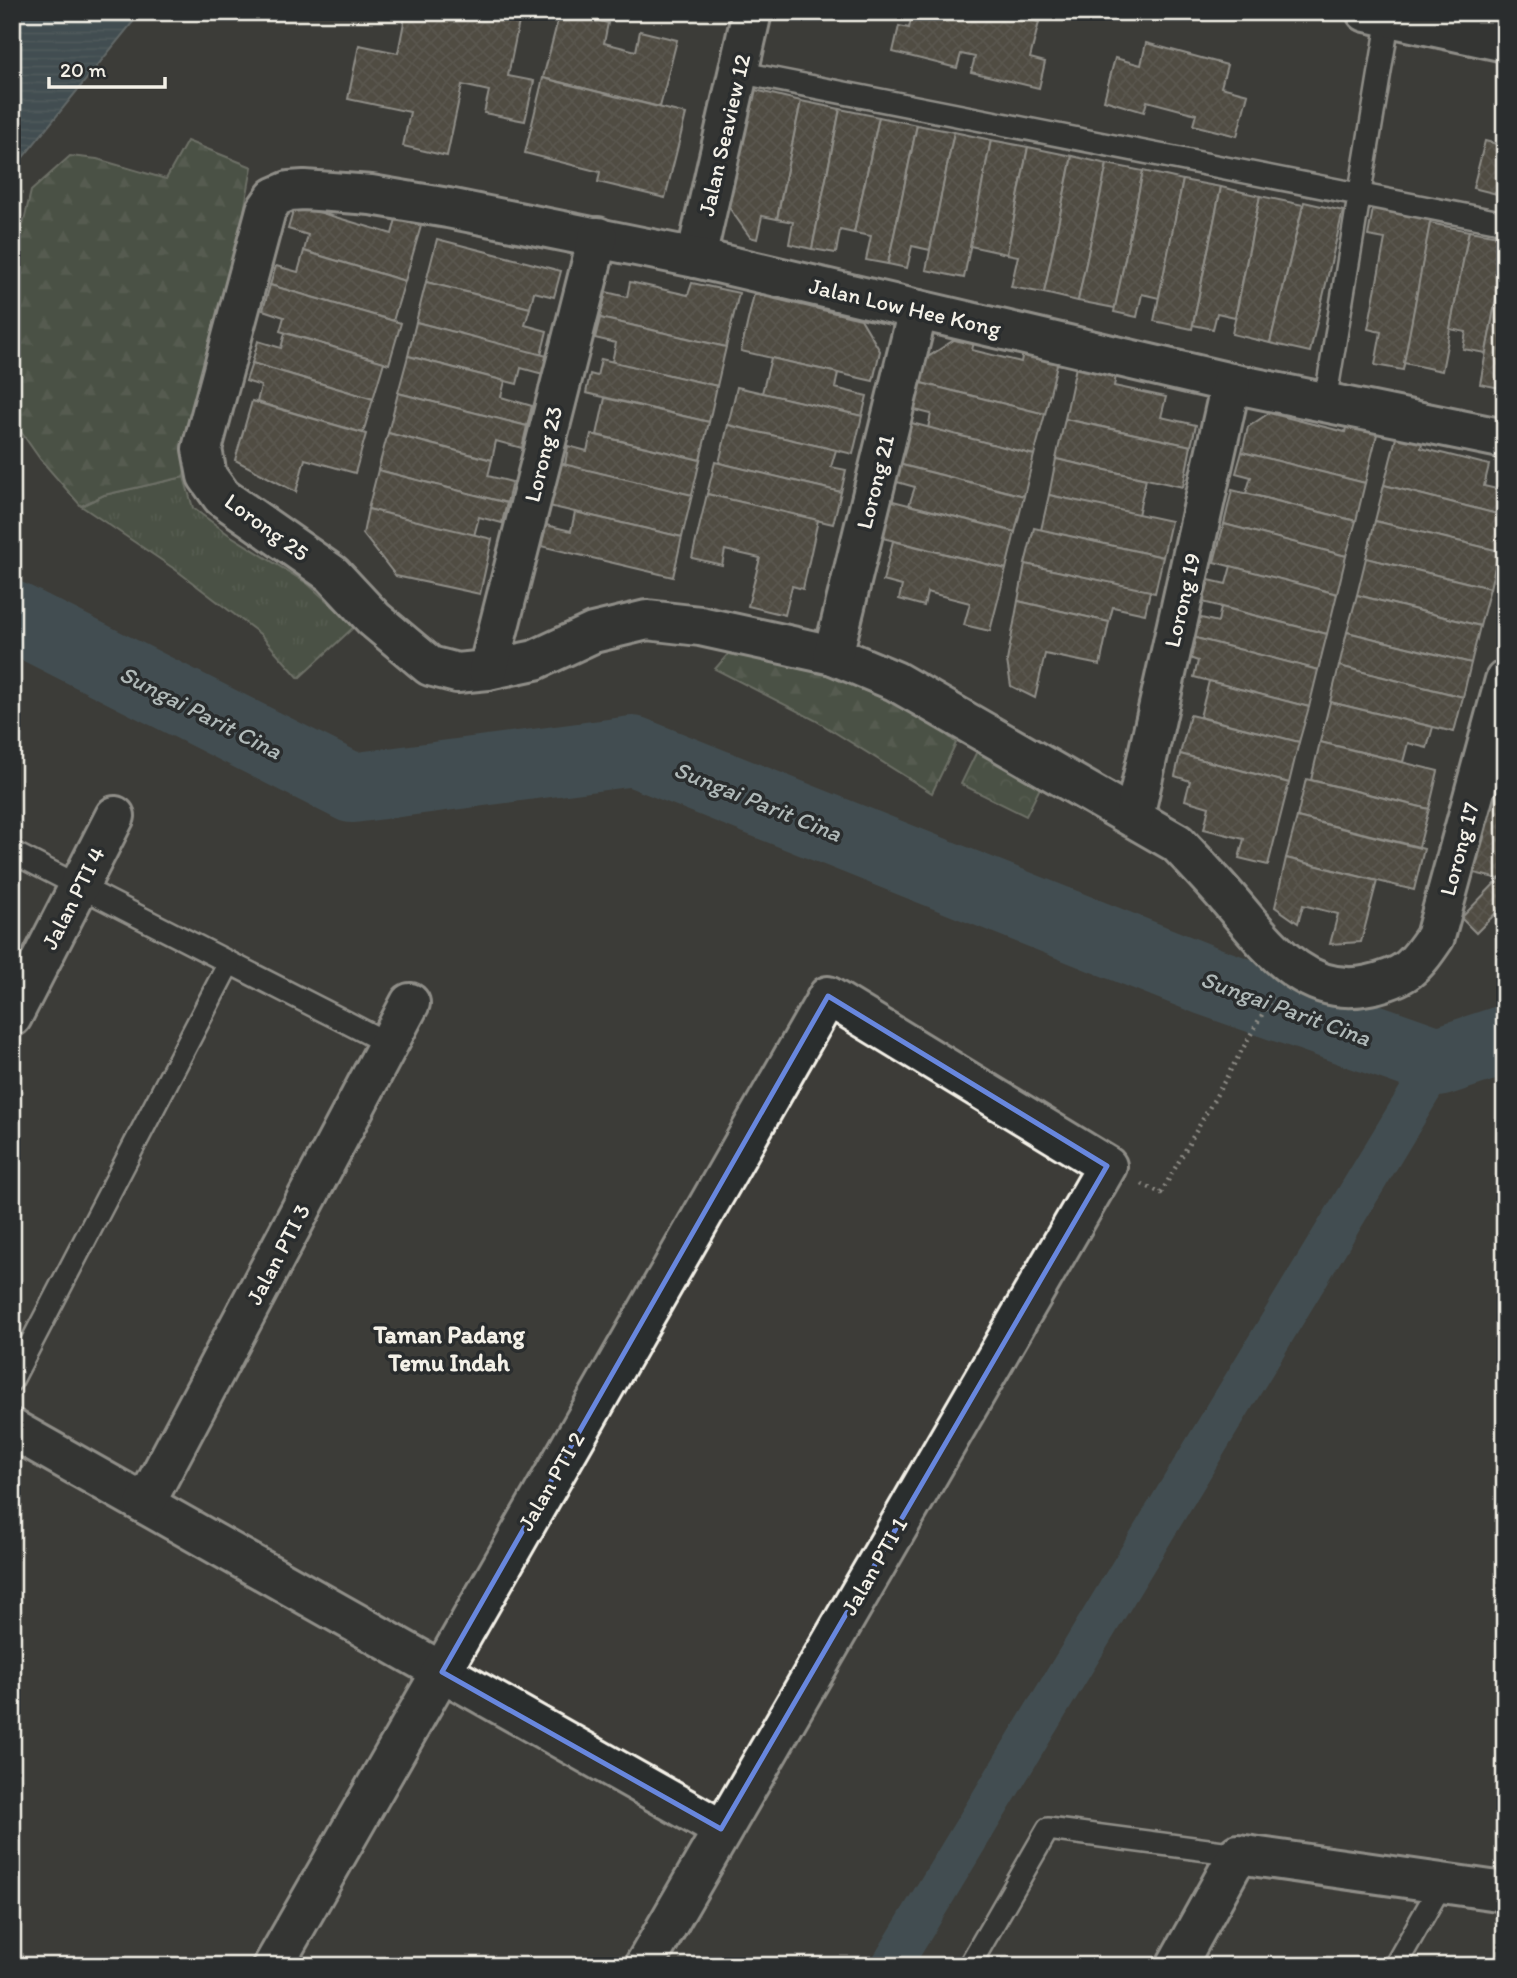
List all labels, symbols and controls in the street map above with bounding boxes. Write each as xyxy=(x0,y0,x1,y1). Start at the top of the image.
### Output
scale bar xyxy=(49,46,164,90)
street label: Jalan Seaview 12 xyxy=(692,51,756,219)
text: 20 m xyxy=(60,57,107,82)
street label: Jalan Low Hee Kong xyxy=(806,271,1004,343)
street label: Lorong 23 xyxy=(518,403,568,505)
street label: Lorong 21 xyxy=(850,432,900,532)
street label: Lorong 25 xyxy=(219,487,315,567)
street label: Lorong 19 xyxy=(1158,550,1206,650)
water label: Sungai Parit Cina xyxy=(115,659,287,766)
water label: Sungai Parit Cina xyxy=(670,754,846,848)
street label: Lorong 17 xyxy=(1433,799,1485,899)
street label: Jalan PTI 4 xyxy=(35,842,111,954)
water label: Sungai Parit Cina xyxy=(1197,964,1375,1052)
street label: Jalan PTI 3 xyxy=(240,1199,316,1309)
district label: Taman Padang Temu Indah xyxy=(372,1320,525,1377)
street label: Jalan PTI 2 xyxy=(511,1426,591,1536)
street label: Jalan PTI 1 xyxy=(835,1512,913,1620)

